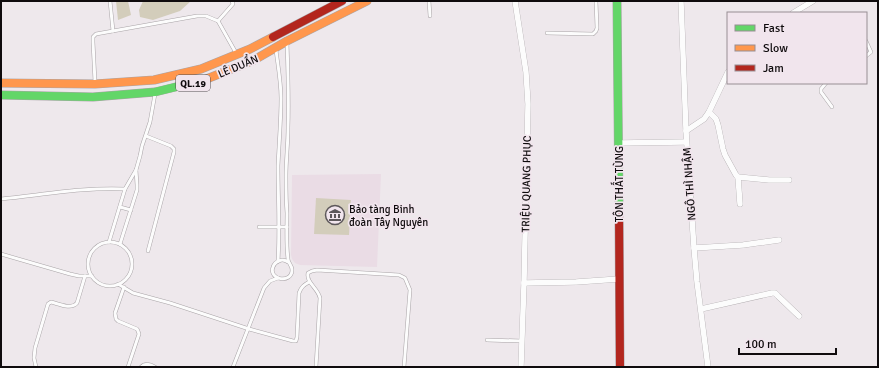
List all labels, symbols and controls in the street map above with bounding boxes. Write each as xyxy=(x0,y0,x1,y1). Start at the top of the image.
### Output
legend xyxy=(727,12,867,84)
text: Fast xyxy=(763,21,784,36)
text: Slow xyxy=(763,41,788,56)
street label: LÊ DUẨN xyxy=(215,49,260,81)
text: Jam xyxy=(763,61,784,76)
road number: QL.19 xyxy=(176,75,210,91)
street label: TRIỆU QUANG PHỤC xyxy=(518,135,534,233)
street label: TÔN THẤT TÙNG xyxy=(610,146,626,222)
street label: NGÔ THÌ NHẬM xyxy=(679,147,699,221)
place label: Bảo tàng Binh đoàn Tây Nguyên xyxy=(349,203,428,229)
museum icon: Bảo tàng Binh đoàn Tây Nguyên xyxy=(324,204,346,226)
scale bar xyxy=(739,330,836,356)
text: 100 m xyxy=(745,337,777,352)

